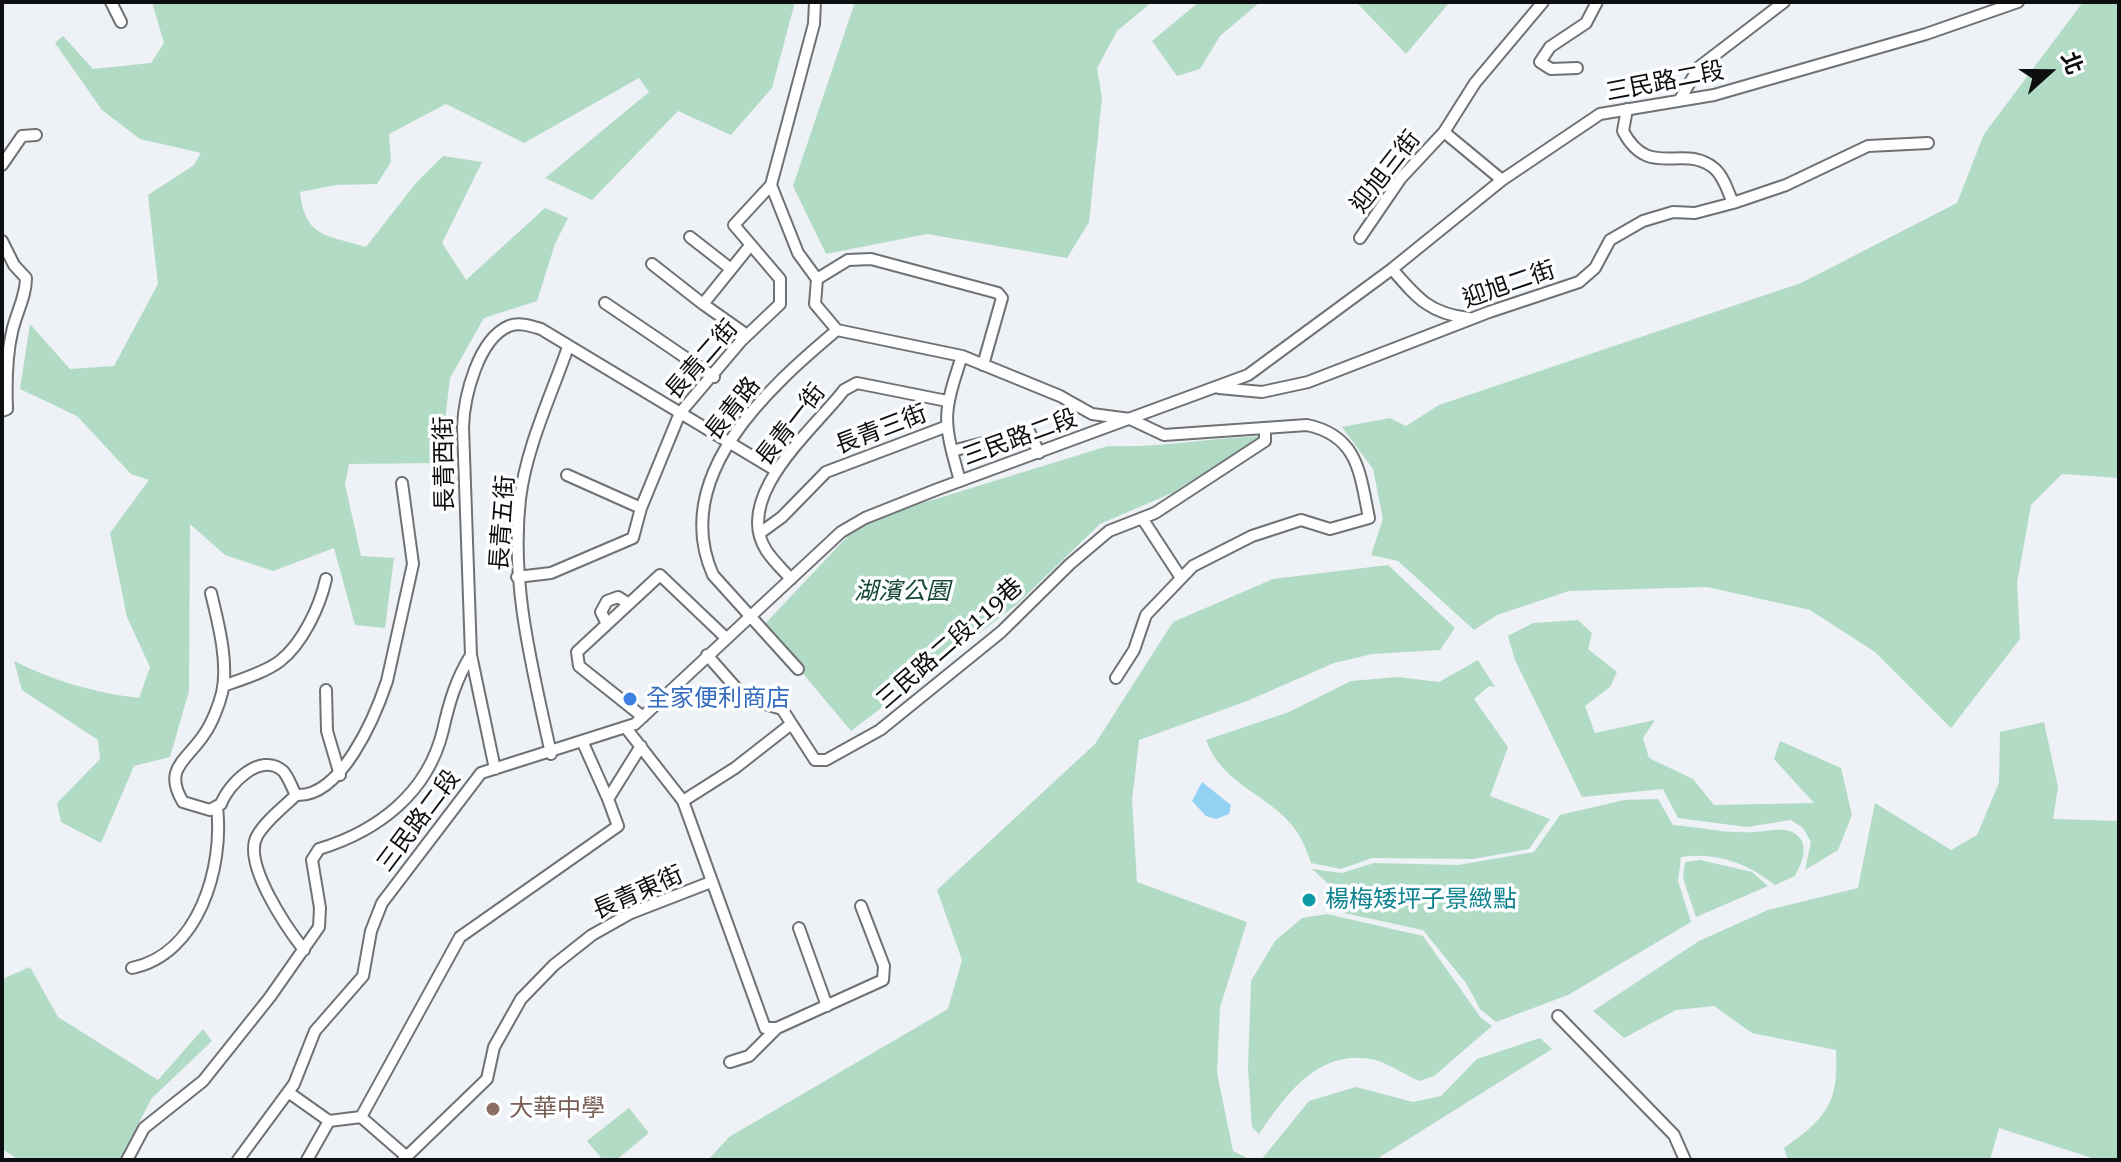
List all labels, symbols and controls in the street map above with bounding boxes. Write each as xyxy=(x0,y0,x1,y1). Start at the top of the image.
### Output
north arrow xyxy=(2009,32,2089,112)
text: 北 xyxy=(2056,48,2087,78)
street label: 三民路二段 xyxy=(1603,56,1727,108)
street label: 迎旭三街 xyxy=(1345,125,1427,219)
street label: 迎旭二街 xyxy=(1459,256,1559,314)
street label: 長青二街 xyxy=(660,314,744,406)
street label: 長青路 xyxy=(699,372,767,446)
street label: 長青一街 xyxy=(750,378,832,472)
street label: 長青三街 xyxy=(831,399,931,461)
street label: 三民路二段 xyxy=(959,404,1081,472)
street label: 長青西街 xyxy=(430,416,460,512)
street label: 長青五街 xyxy=(485,474,521,572)
street label: 三民路二段119巷 xyxy=(871,573,1029,715)
park label: 湖濱公園 xyxy=(854,578,950,606)
place label: 全家便利商店 xyxy=(646,685,790,713)
marker: 全家便利商店 xyxy=(621,690,639,708)
street label: 三民路二段 xyxy=(371,764,467,878)
street label: 長青東街 xyxy=(588,860,688,926)
place label: 楊梅矮坪子景緻點 xyxy=(1325,886,1517,914)
marker: 楊梅矮坪子景緻點 xyxy=(1300,891,1318,909)
place label: 大華中學 xyxy=(509,1095,605,1123)
marker: 大華中學 xyxy=(484,1100,502,1118)

